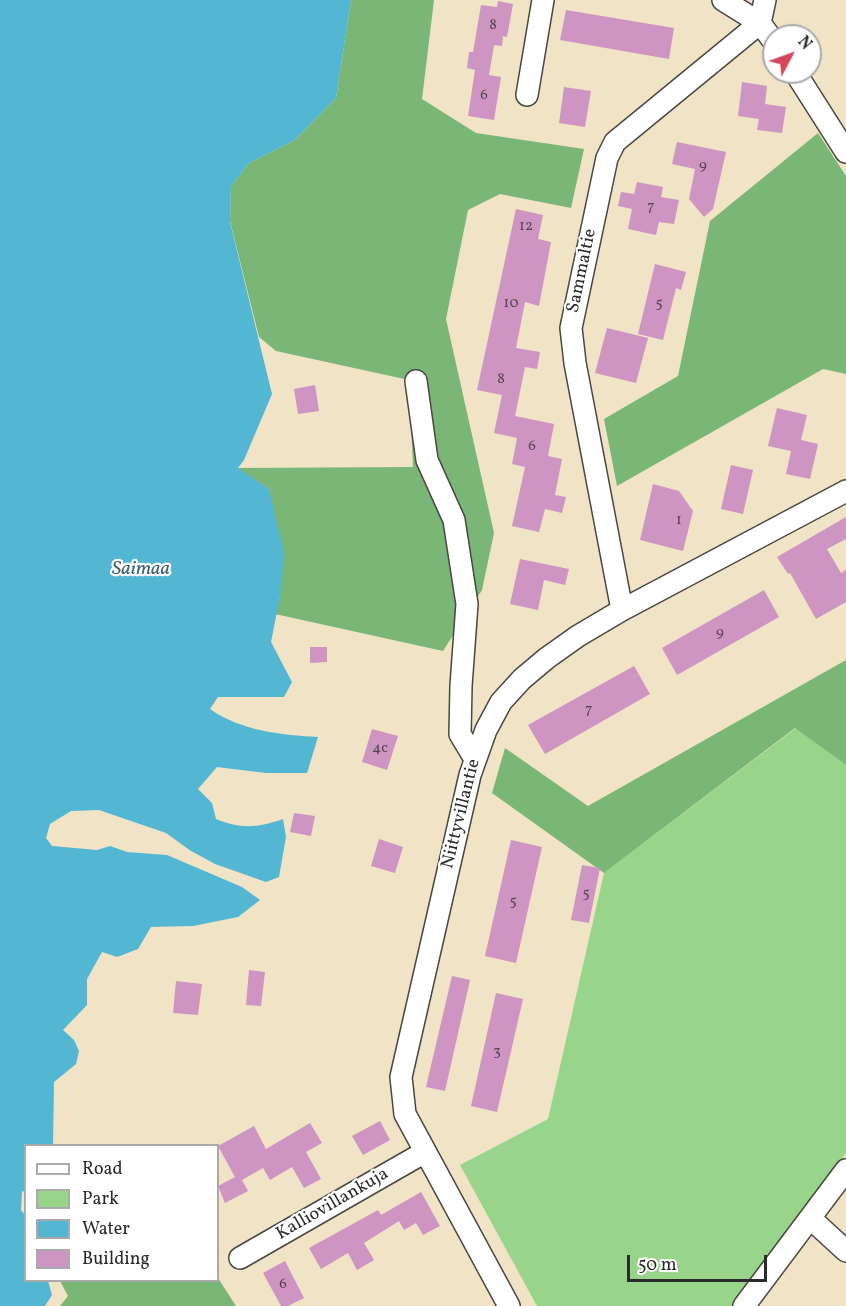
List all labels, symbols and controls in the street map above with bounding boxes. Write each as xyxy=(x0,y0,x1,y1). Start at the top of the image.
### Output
house number: 8 xyxy=(489,17,497,35)
north arrow xyxy=(762,24,822,84)
text: N xyxy=(792,32,816,55)
house number: 6 xyxy=(480,87,488,105)
house number: 9 xyxy=(699,157,707,175)
house number: 7 xyxy=(647,198,655,216)
house number: 12 xyxy=(519,218,533,236)
street label: Sammaltie xyxy=(564,227,602,315)
house number: 10 xyxy=(504,295,518,313)
house number: 5 xyxy=(655,295,663,313)
house number: 8 xyxy=(497,371,505,389)
house number: 6 xyxy=(528,438,536,456)
house number: 1 xyxy=(676,512,682,530)
water label: Saimaa xyxy=(112,558,170,582)
house number: 9 xyxy=(716,624,724,642)
house number: 7 xyxy=(585,701,593,719)
house number: 4c xyxy=(372,740,388,758)
street label: Niittyvillantie xyxy=(438,757,486,871)
house number: 5 xyxy=(582,885,590,903)
house number: 5 xyxy=(509,893,517,911)
house number: 3 xyxy=(493,1043,501,1061)
legend xyxy=(24,1144,219,1282)
text: Road xyxy=(82,1157,123,1182)
street label: Kalliovillankuja xyxy=(273,1164,393,1246)
text: Park xyxy=(82,1187,119,1212)
text: Water xyxy=(82,1217,130,1242)
scale bar xyxy=(630,1243,770,1281)
text: Building xyxy=(82,1247,150,1272)
text: 50 m xyxy=(638,1253,677,1278)
house number: 6 xyxy=(279,1276,287,1294)

